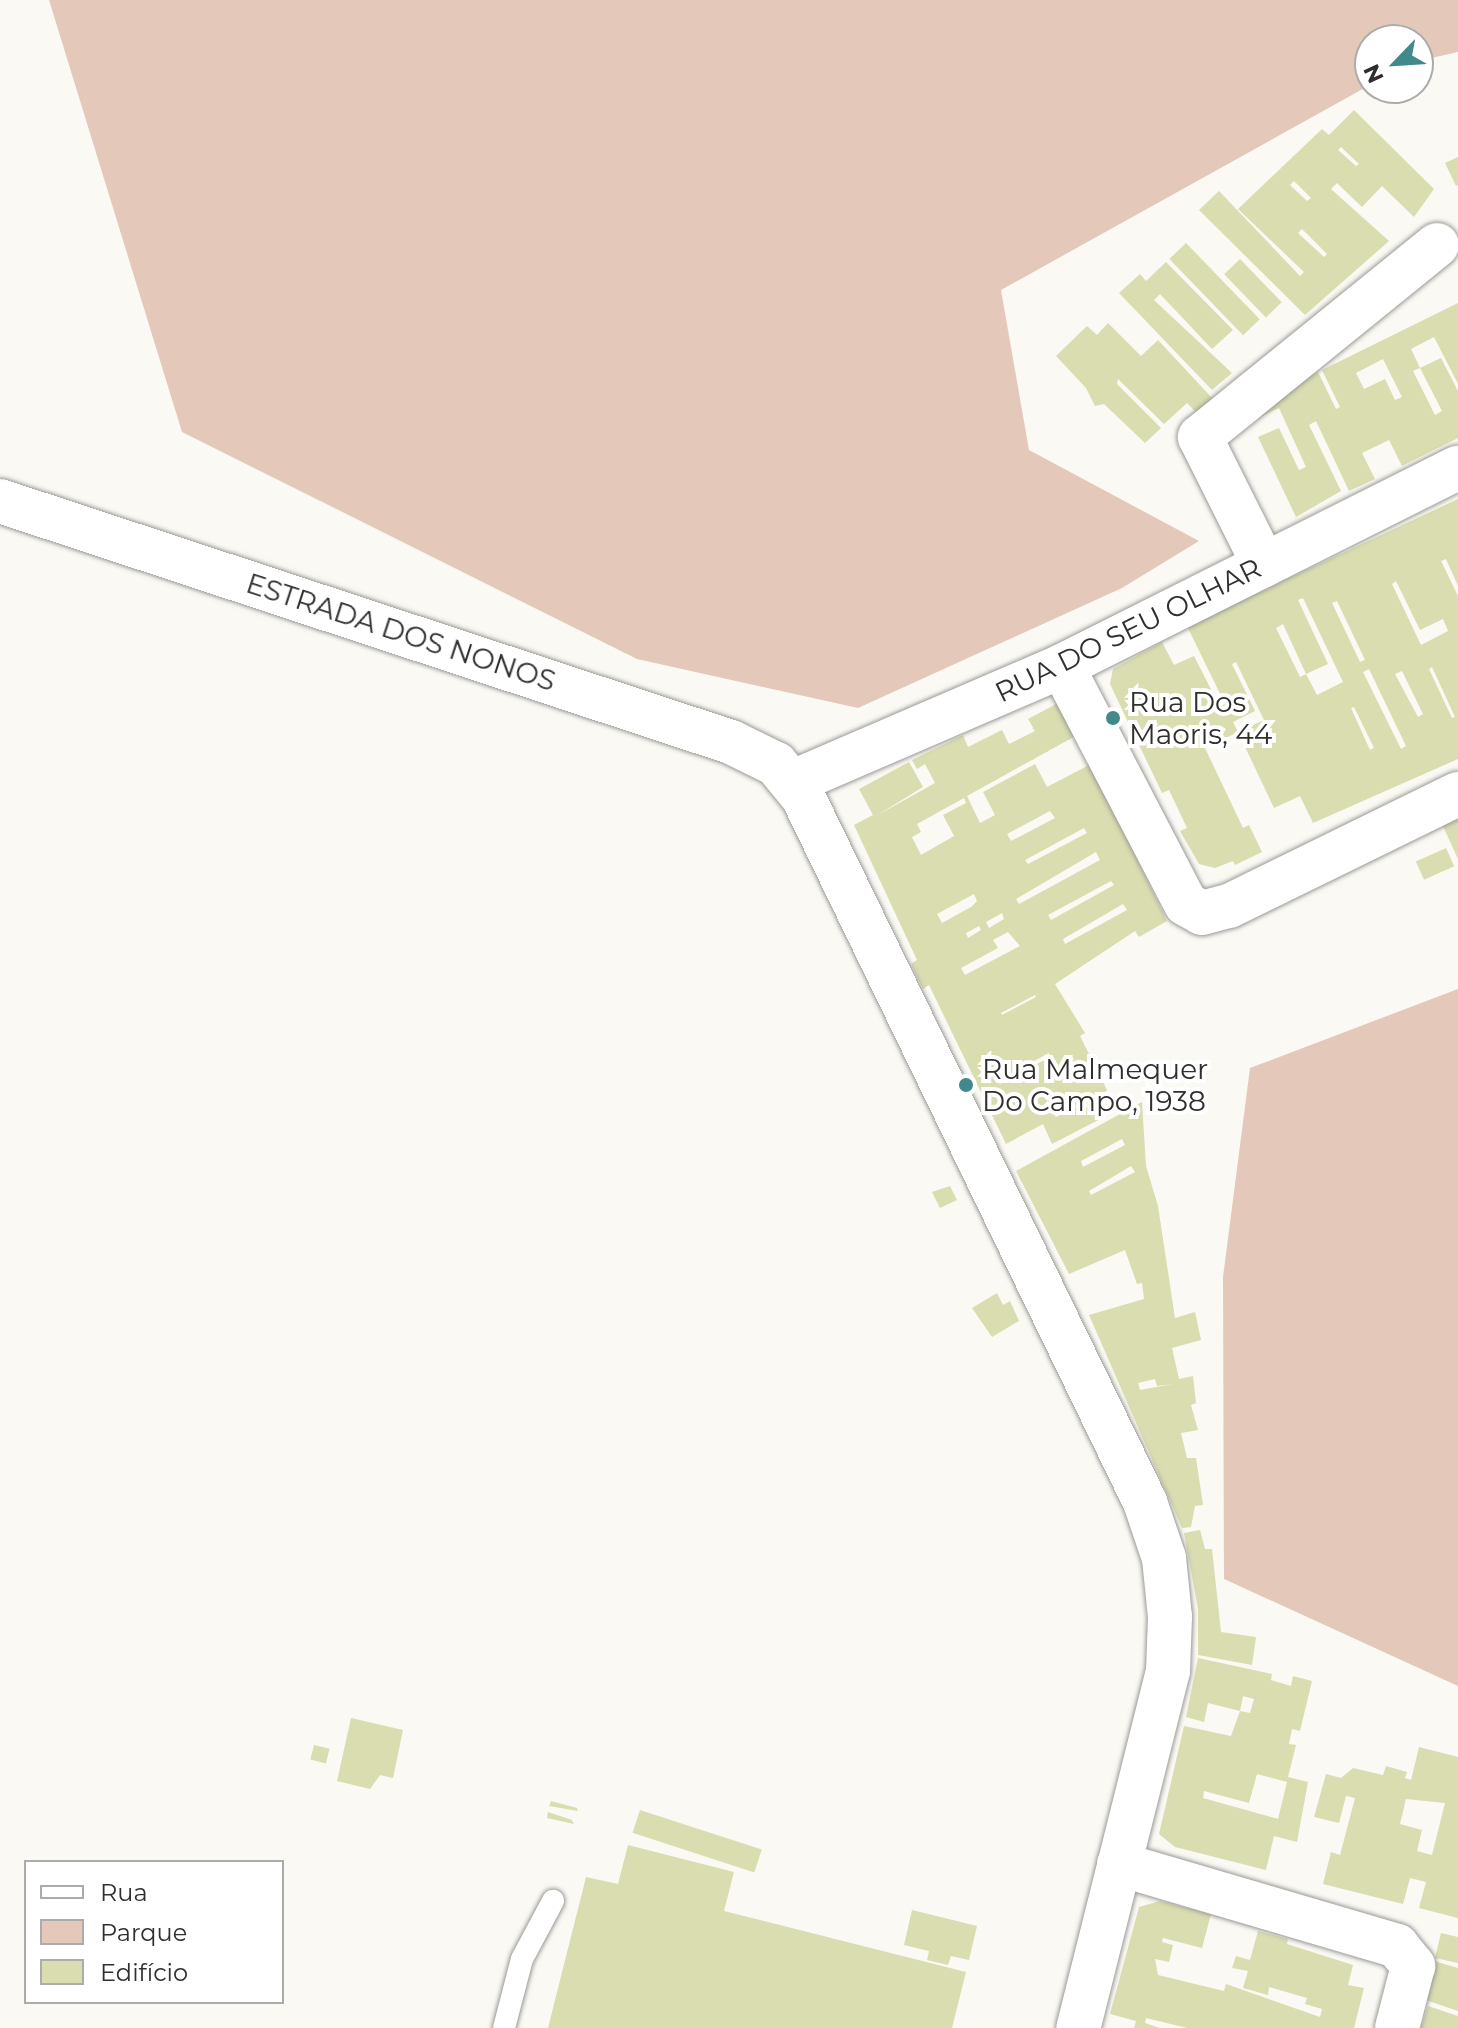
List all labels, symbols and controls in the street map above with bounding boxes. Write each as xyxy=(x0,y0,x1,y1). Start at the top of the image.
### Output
north arrow xyxy=(1354,24,1434,104)
text: N xyxy=(1358,60,1390,87)
street label: RUA DO SEU OLHAR xyxy=(989,551,1267,709)
street label: ESTRADA DOS NONOS xyxy=(242,566,560,698)
place label: Rua Dos Maoris, 44 xyxy=(1129,685,1272,751)
marker: Rua Dos Maoris, 44 xyxy=(1104,709,1122,727)
place label: Rua Malmequer Do Campo, 1938 xyxy=(982,1052,1208,1118)
marker: Rua Malmequer Do Campo, 1938 xyxy=(957,1076,975,1094)
legend xyxy=(24,1860,284,2004)
text: Rua xyxy=(100,1878,148,1907)
text: Parque xyxy=(100,1918,187,1947)
text: Edifício xyxy=(100,1958,188,1987)

